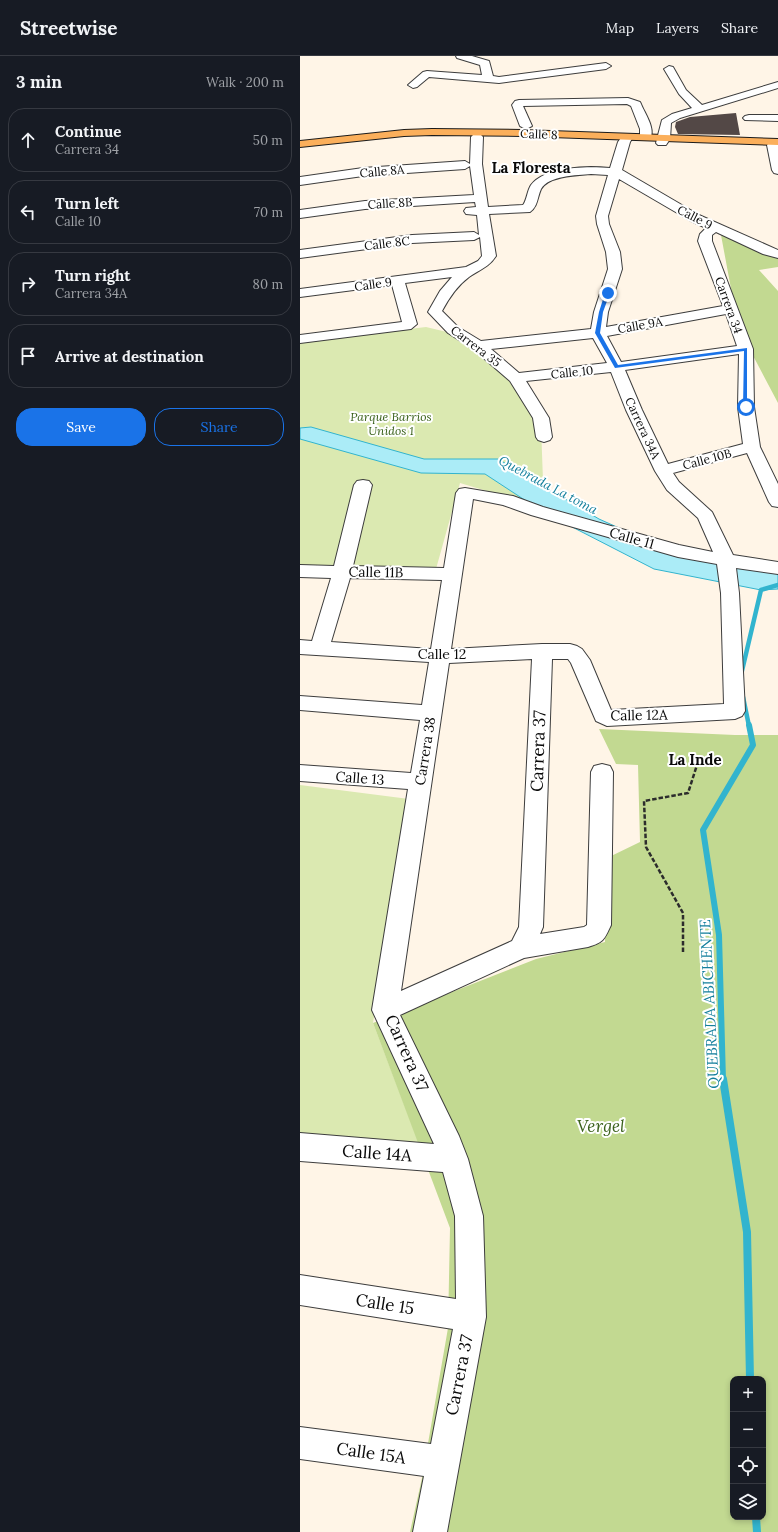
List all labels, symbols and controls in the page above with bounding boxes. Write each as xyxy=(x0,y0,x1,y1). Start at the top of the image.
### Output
text: Streetwise xyxy=(20,16,117,40)
text: Map xyxy=(606,19,634,37)
text: Layers xyxy=(656,19,699,37)
text: Share xyxy=(721,19,758,37)
text: 3 min xyxy=(16,71,62,93)
text: Walk · 200 m xyxy=(206,74,284,91)
text: Continue xyxy=(55,122,121,141)
street label: Calle 8 xyxy=(520,126,558,142)
icon: ahead xyxy=(17,129,39,151)
text: 50 m xyxy=(253,132,283,149)
text: Carrera 34 xyxy=(55,141,119,158)
district label: La Floresta xyxy=(491,158,571,177)
street label: Calle 8A xyxy=(359,162,406,180)
text: Turn left xyxy=(55,194,119,213)
street label: Calle 8B xyxy=(367,194,413,212)
icon: left xyxy=(17,201,39,223)
street label: Calle 9 xyxy=(675,202,715,232)
text: 70 m xyxy=(254,204,283,221)
text: Calle 10 xyxy=(55,213,101,230)
street label: Calle 8C xyxy=(363,233,411,253)
text: Turn right xyxy=(55,266,131,285)
icon: right xyxy=(17,273,39,295)
street label: Calle 9 xyxy=(353,274,393,294)
street label: Carrera 34 xyxy=(712,275,746,336)
text: 80 m xyxy=(253,276,283,293)
route end xyxy=(599,284,617,302)
text: Carrera 34A xyxy=(55,285,127,302)
street label: Calle 9A xyxy=(616,314,664,336)
street label: Carrera 35 xyxy=(448,322,504,370)
icon: arrive xyxy=(17,345,39,367)
text: Arrive at destination xyxy=(55,347,204,366)
street label: Calle 10 xyxy=(550,362,594,382)
street label: Carrera 34A xyxy=(622,395,664,462)
route start xyxy=(737,398,755,416)
button: Save xyxy=(16,408,146,446)
button: Share xyxy=(154,408,284,446)
park label: Parque Barrios Unidos 1 xyxy=(350,409,432,438)
street label: Calle 10B xyxy=(681,445,733,473)
water label: Quebrada La toma xyxy=(496,452,601,519)
street label: Calle 11 xyxy=(607,523,657,553)
street label: Calle 11B xyxy=(348,563,404,581)
street label: Calle 12 xyxy=(418,645,466,663)
street label: Calle 12A xyxy=(610,705,668,724)
street label: Carrera 37 xyxy=(526,710,550,792)
street label: Carrera 38 xyxy=(411,715,439,787)
district label: La Inde xyxy=(668,750,722,769)
street label: Calle 13 xyxy=(335,767,385,789)
water label: QUEBRADA ABICHENTE xyxy=(695,919,723,1089)
street label: Carrera 37 xyxy=(380,1011,434,1095)
park label: Vergel xyxy=(577,1115,625,1137)
street label: Calle 14A xyxy=(341,1140,413,1166)
street label: Calle 15 xyxy=(354,1289,416,1319)
street label: Carrera 37 xyxy=(440,1333,478,1417)
map controls xyxy=(730,1376,766,1520)
button: + xyxy=(730,1376,766,1412)
button: − xyxy=(730,1412,766,1448)
street label: Calle 15A xyxy=(335,1437,407,1469)
button: locate xyxy=(730,1448,766,1484)
button: layers xyxy=(730,1484,766,1520)

